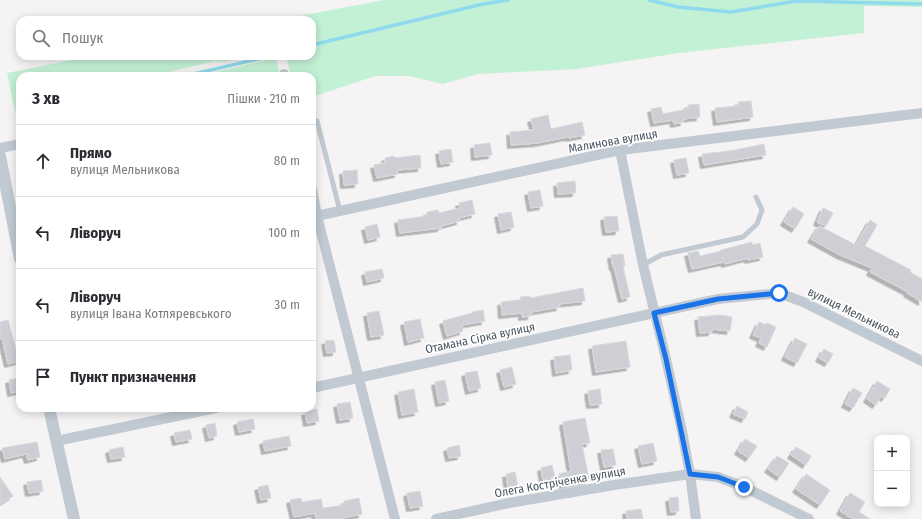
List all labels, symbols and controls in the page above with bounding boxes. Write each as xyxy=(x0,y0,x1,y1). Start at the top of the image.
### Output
search box xyxy=(16,16,316,60)
icon: search xyxy=(30,27,52,49)
text: Пошук xyxy=(62,29,103,47)
text: 3 хв xyxy=(32,88,60,109)
text: Пішки · 210 m xyxy=(227,91,300,106)
street label: Малинова вулиця xyxy=(567,126,659,156)
text: Прямо xyxy=(70,144,112,162)
icon: ahead xyxy=(32,150,54,172)
text: 80 m xyxy=(274,153,300,168)
text: вулиця Мельникова xyxy=(70,162,180,177)
icon: left xyxy=(32,222,54,244)
text: Ліворуч xyxy=(70,224,121,242)
text: 100 m xyxy=(268,225,300,240)
route start xyxy=(770,284,788,302)
street label: вулиця Мельникова xyxy=(805,284,903,342)
text: Ліворуч xyxy=(70,288,121,306)
icon: left xyxy=(32,294,54,316)
text: 30 m xyxy=(274,297,300,312)
text: вулиця Івана Котляревського xyxy=(70,306,232,321)
street label: Отамана Сірка вулиця xyxy=(424,320,536,356)
icon: arrive xyxy=(32,366,54,388)
text: Пункт призначення xyxy=(70,368,196,386)
map controls xyxy=(874,435,910,507)
button: + xyxy=(874,435,910,471)
street label: Олега Костріченка вулиця xyxy=(493,464,627,500)
button: − xyxy=(874,471,910,507)
route end xyxy=(735,478,753,496)

